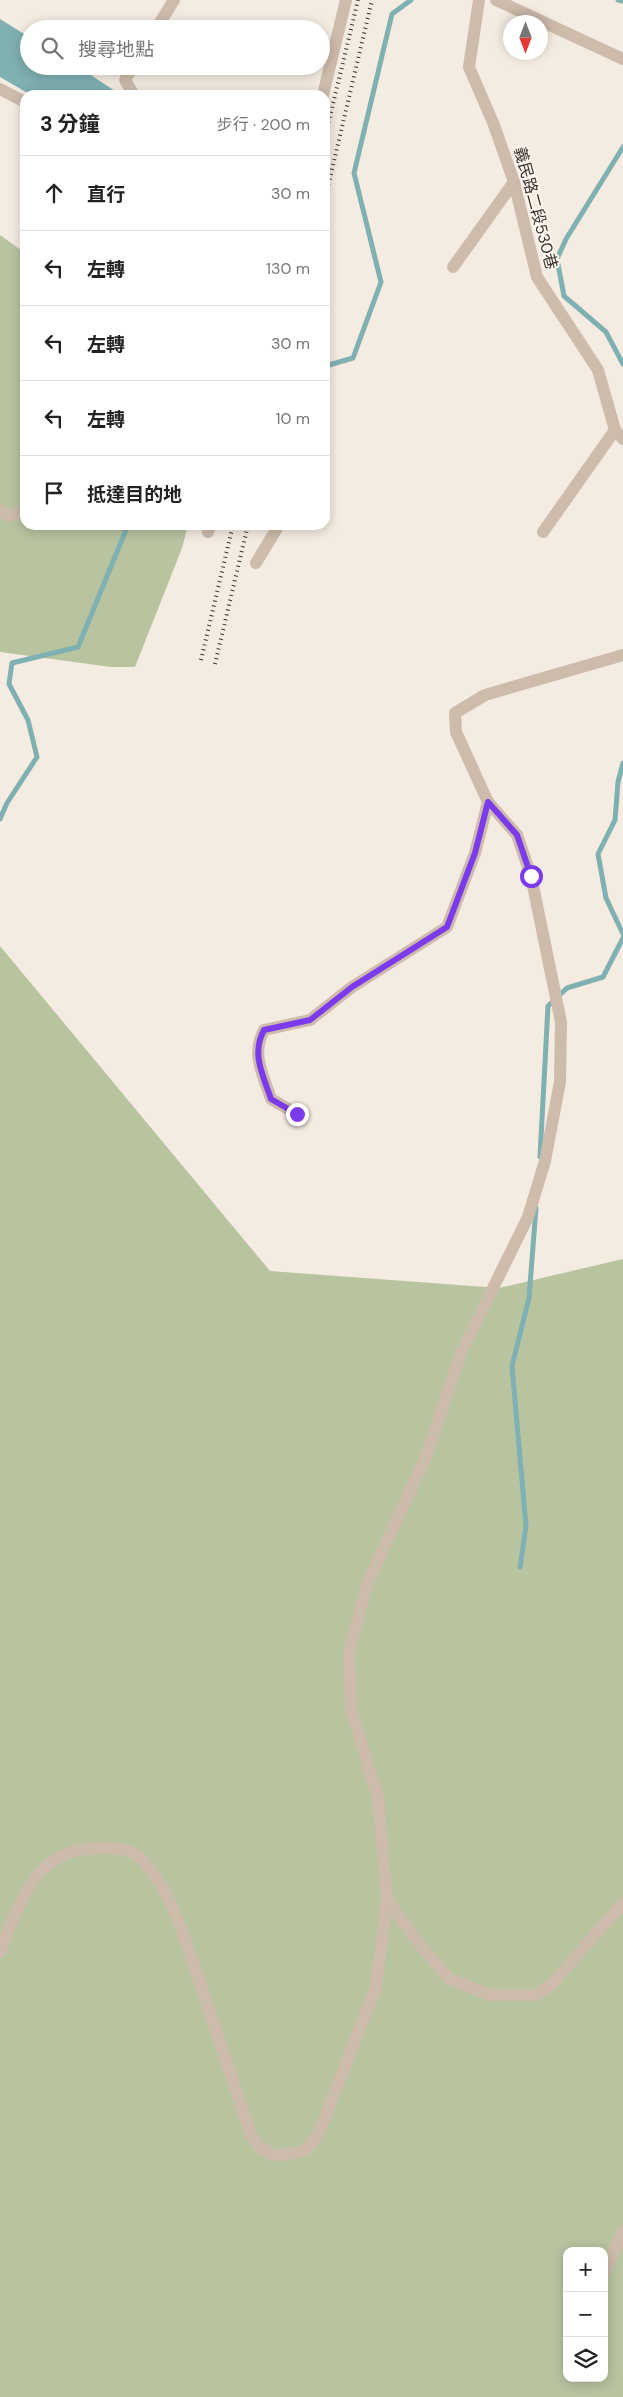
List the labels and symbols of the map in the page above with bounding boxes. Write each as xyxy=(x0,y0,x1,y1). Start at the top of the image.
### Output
north arrow xyxy=(503,15,548,60)
street label: 義民路二段530巷 xyxy=(510,144,562,272)
route start xyxy=(520,865,543,888)
route end xyxy=(286,1103,309,1126)

